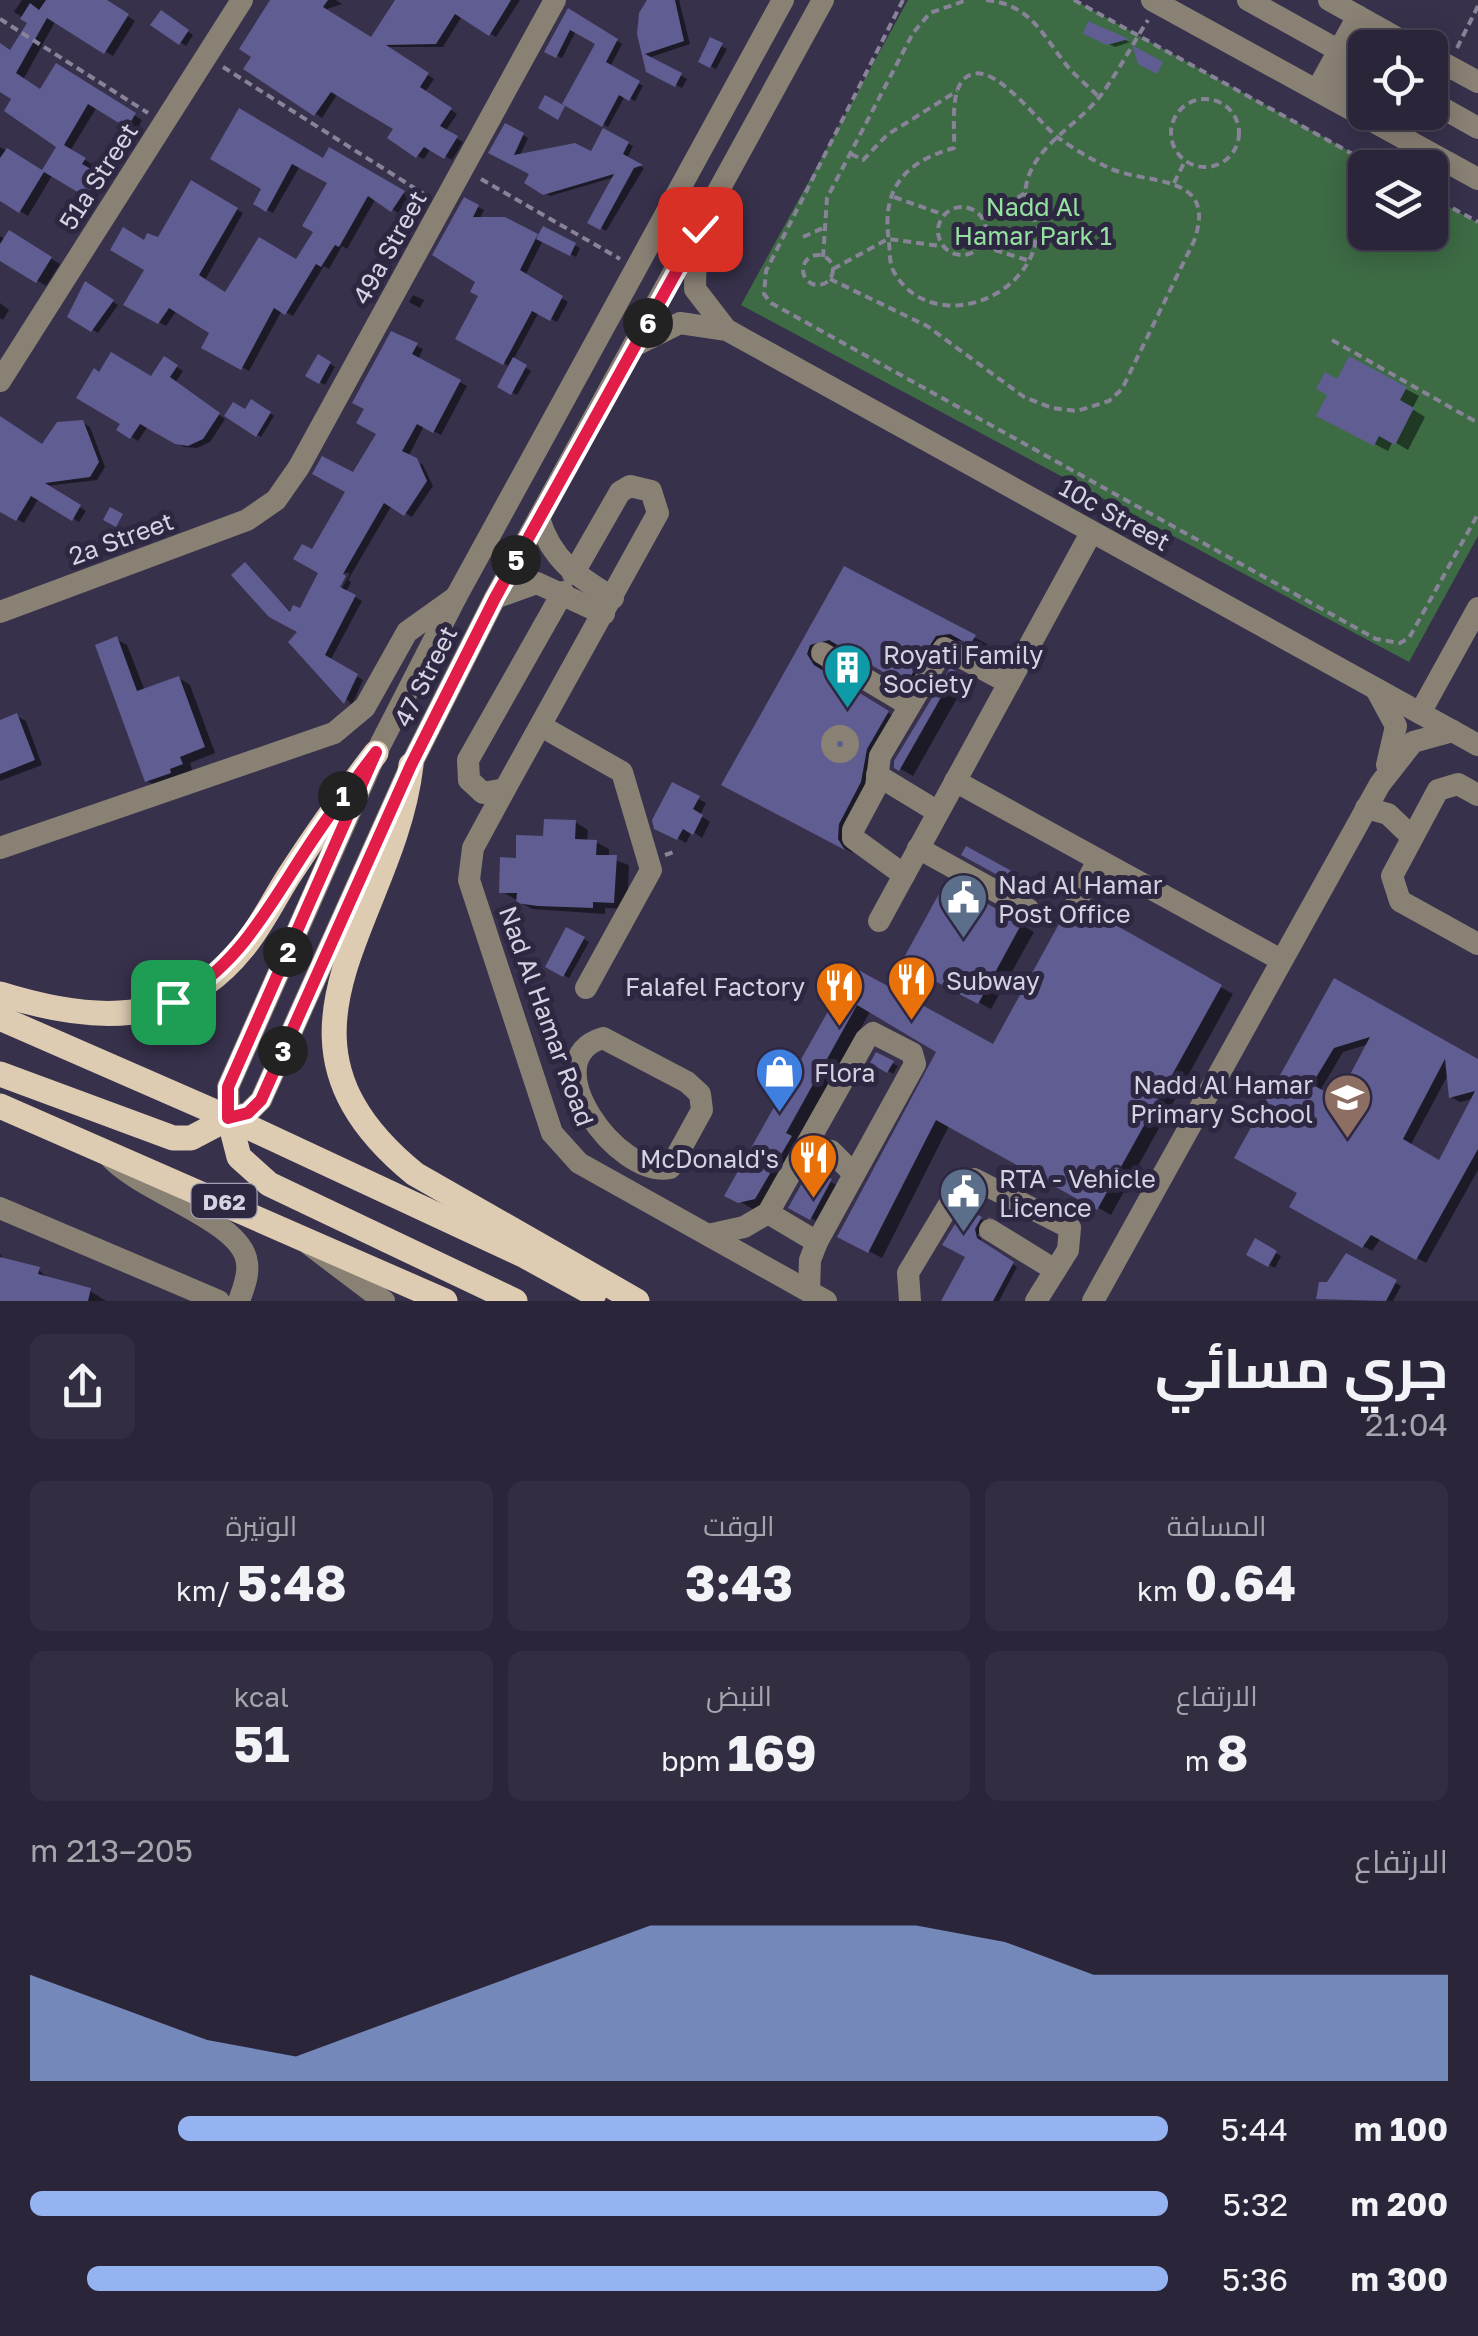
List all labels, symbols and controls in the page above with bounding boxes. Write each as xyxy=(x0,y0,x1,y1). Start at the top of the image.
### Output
map controls xyxy=(1348,30,1448,250)
button: locate xyxy=(1348,30,1448,130)
street label: 51a Street xyxy=(52,117,144,235)
button: layers xyxy=(1348,150,1448,250)
street label: 49a Street xyxy=(345,185,433,309)
pin xyxy=(658,187,743,272)
park label: Nadd Al Hamar Park 1 xyxy=(954,191,1112,251)
icon: check xyxy=(673,202,728,257)
pin: 6 xyxy=(623,298,673,348)
text: 6 xyxy=(639,306,657,339)
street label: 10c Street xyxy=(1054,471,1176,557)
street label: 2a Street xyxy=(65,505,177,571)
pin: 5 xyxy=(491,535,541,585)
text: 5 xyxy=(507,543,525,576)
street label: 47 Street xyxy=(387,621,463,731)
place label: Royati Family Society xyxy=(883,639,1043,699)
building icon: Royati Family Society xyxy=(822,642,874,710)
pin: 1 xyxy=(318,771,368,821)
text: 1 xyxy=(336,779,350,812)
place label: Nad Al Hamar Post Office xyxy=(998,869,1163,929)
public building icon: Nad Al Hamar Post Office xyxy=(937,872,989,940)
street label: Nad Al Hamar Road xyxy=(493,902,601,1130)
pin: 2 xyxy=(263,927,313,977)
text: 2 xyxy=(279,935,297,968)
restaurant icon: Subway xyxy=(885,954,937,1022)
pin xyxy=(131,960,216,1045)
restaurant icon: Falafel Factory xyxy=(814,960,866,1028)
place label: Subway xyxy=(946,965,1040,996)
place label: Falafel Factory xyxy=(625,971,805,1002)
icon: arrive xyxy=(146,975,201,1030)
pin: 3 xyxy=(258,1026,308,1076)
text: 3 xyxy=(274,1034,292,1067)
shop icon: Flora xyxy=(753,1046,805,1114)
place label: Flora xyxy=(814,1057,875,1088)
place label: Nadd Al Hamar Primary School xyxy=(1130,1069,1313,1129)
school or university icon: Nadd Al Hamar Primary School xyxy=(1322,1072,1374,1140)
restaurant icon: McDonald's xyxy=(788,1132,840,1200)
place label: McDonald's xyxy=(640,1143,779,1174)
place label: RTA - Vehicle Licence xyxy=(999,1163,1156,1223)
public building icon: RTA - Vehicle Licence xyxy=(938,1166,990,1234)
road number: D62 xyxy=(192,1184,256,1218)
button: share xyxy=(30,1334,135,1439)
text: جري مسائي xyxy=(1155,1334,1448,1400)
text: 21:04 xyxy=(1365,1405,1448,1443)
text: الوتيرة xyxy=(225,1509,297,1542)
text: الوقت xyxy=(703,1509,775,1542)
text: المسافة xyxy=(1167,1509,1267,1542)
text: 5:48 xyxy=(237,1552,347,1612)
text: 3:43 xyxy=(685,1552,793,1612)
text: 0.64 xyxy=(1185,1552,1296,1612)
text: /km xyxy=(176,1574,237,1607)
text: km xyxy=(1137,1574,1185,1607)
text: النبض xyxy=(706,1679,772,1712)
text: الارتفاع xyxy=(1176,1679,1258,1712)
text: kcal xyxy=(234,1680,289,1713)
text: 51 xyxy=(233,1713,289,1773)
text: 169 xyxy=(728,1722,817,1782)
text: 8 xyxy=(1217,1722,1249,1782)
text: bpm xyxy=(661,1744,728,1777)
text: m xyxy=(1185,1744,1217,1777)
text: 205–213 m xyxy=(30,1831,193,1869)
text: الارتفاع xyxy=(1354,1842,1448,1880)
text: 5:44 xyxy=(1221,2110,1288,2148)
text: 100 m xyxy=(1354,2110,1448,2148)
text: 5:32 xyxy=(1223,2185,1288,2223)
text: 200 m xyxy=(1351,2185,1448,2223)
text: 5:36 xyxy=(1222,2260,1288,2298)
text: 300 m xyxy=(1351,2260,1448,2298)

